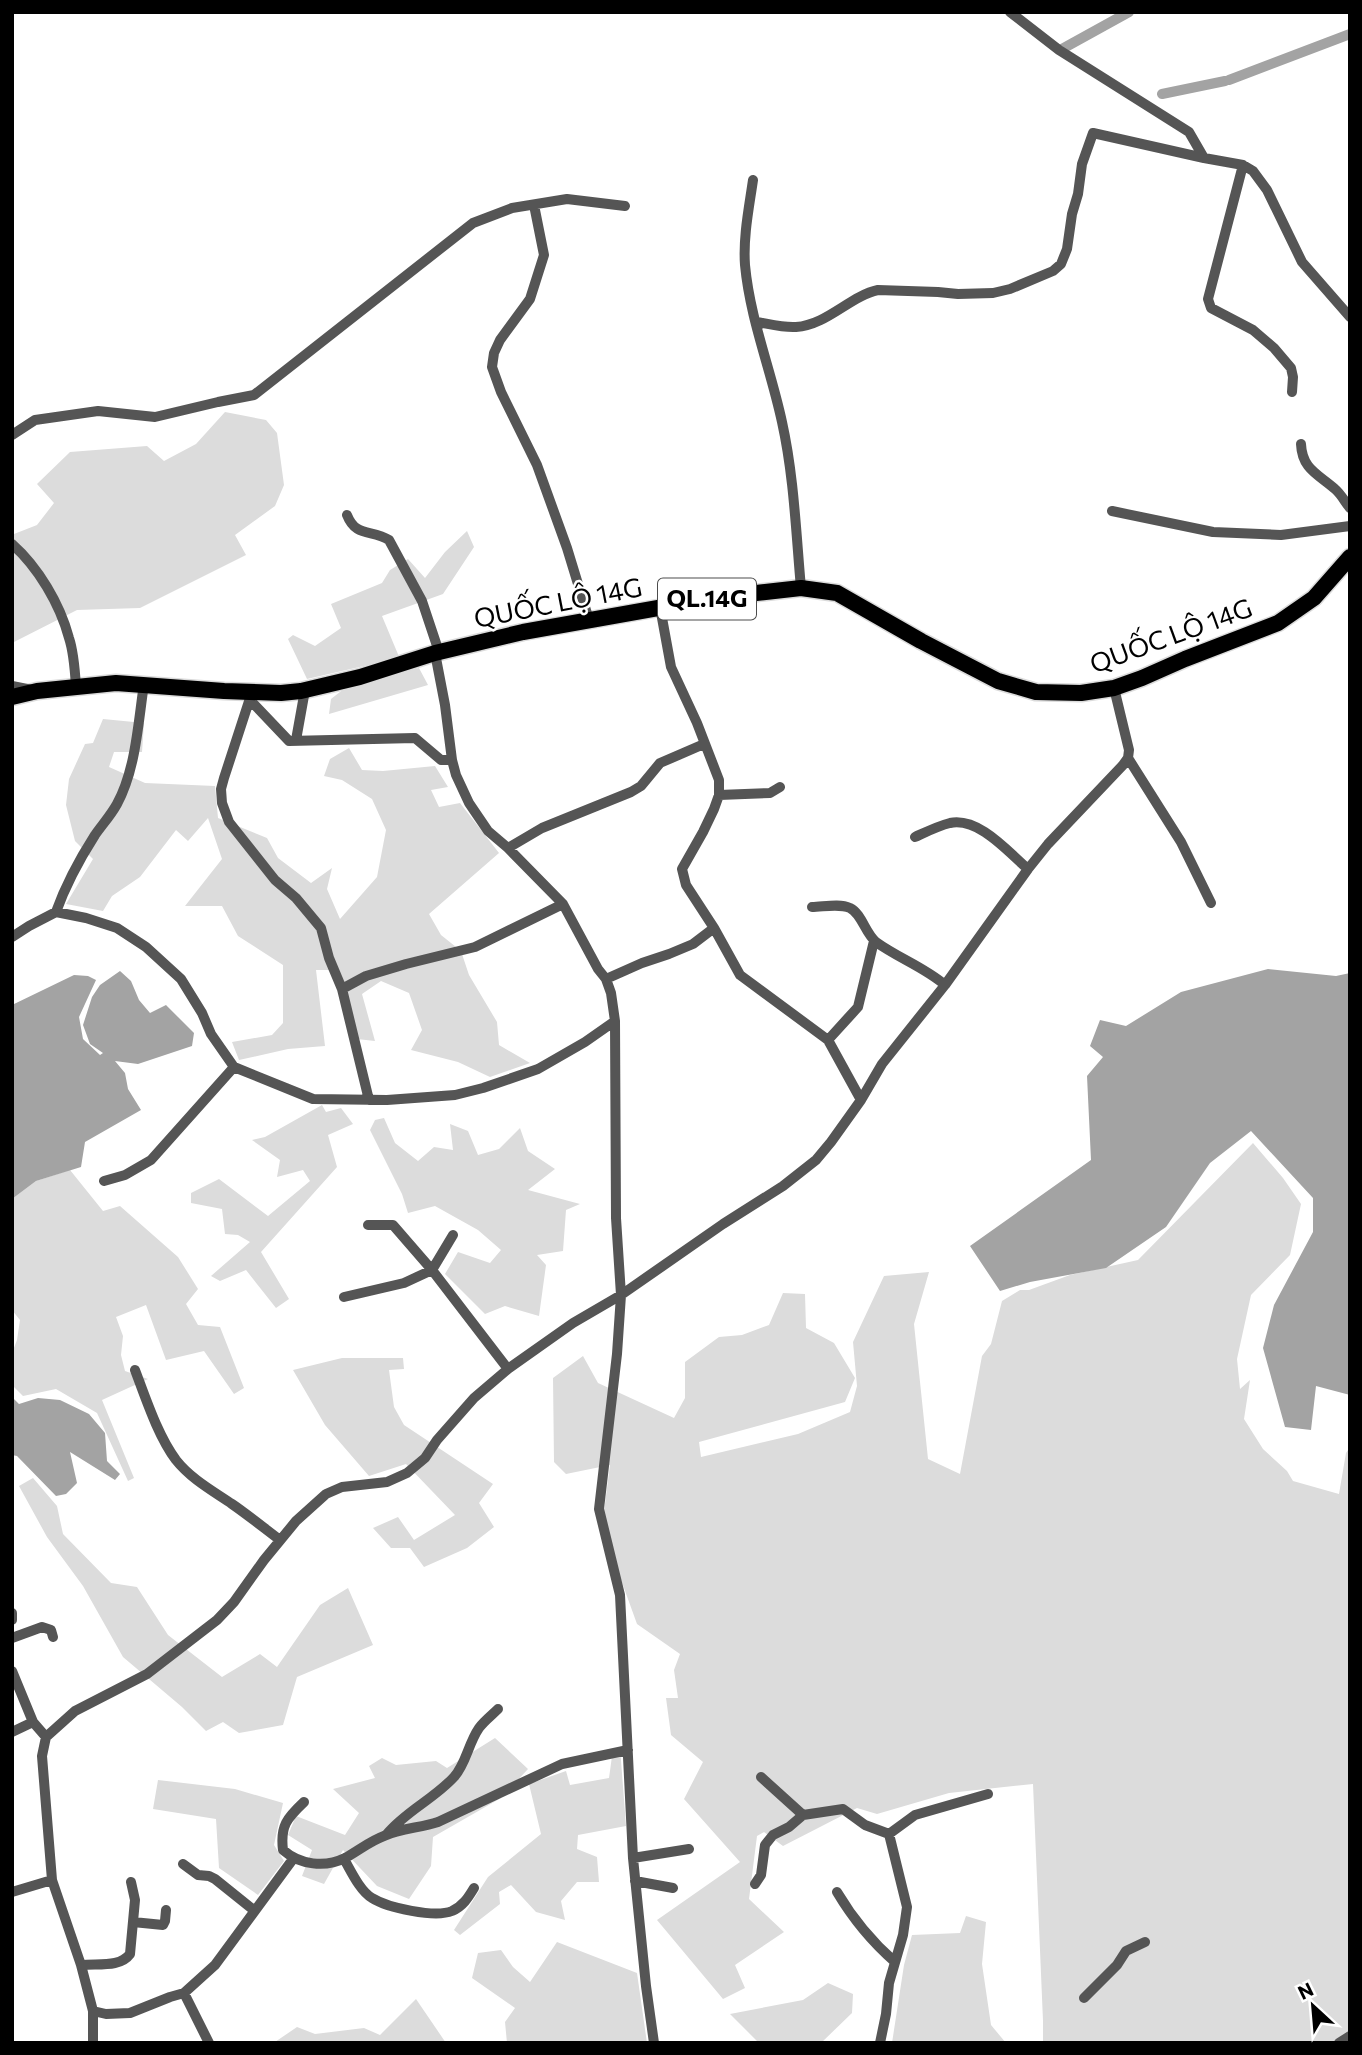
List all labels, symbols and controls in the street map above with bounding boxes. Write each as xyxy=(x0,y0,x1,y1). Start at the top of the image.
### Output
street label: QUỐC LỘ 14G xyxy=(470,567,644,633)
road number: QL.14G xyxy=(658,578,756,620)
street label: QUỐC LỘ 14G xyxy=(1084,588,1256,678)
north arrow xyxy=(1278,1971,1348,2041)
text: N xyxy=(1294,1977,1317,2004)

